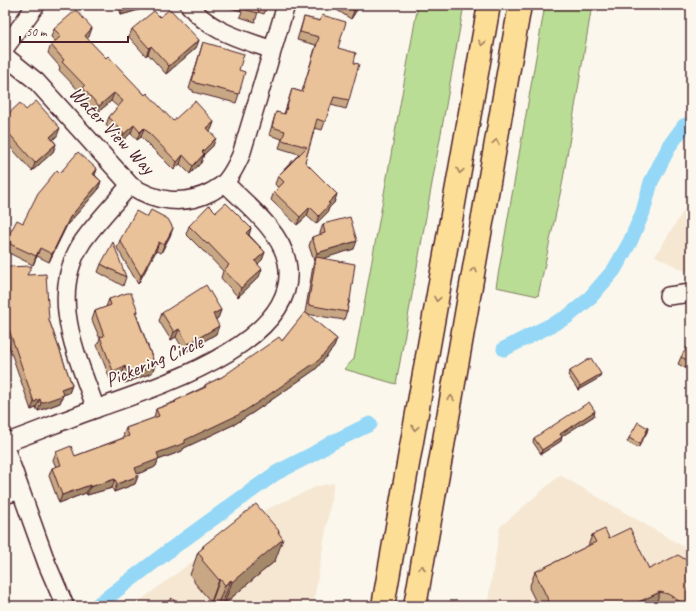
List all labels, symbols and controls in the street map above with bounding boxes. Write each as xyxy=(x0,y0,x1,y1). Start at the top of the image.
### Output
scale bar xyxy=(20,18,128,44)
text: 50 m xyxy=(26,24,48,40)
one-way arrow xyxy=(478,40,487,47)
street label: Water View Way xyxy=(64,81,162,181)
one-way arrow xyxy=(491,139,500,145)
one-way arrow xyxy=(456,168,464,175)
one-way arrow xyxy=(469,267,478,273)
one-way arrow xyxy=(433,296,442,303)
street label: Pickering Circle xyxy=(102,329,208,393)
one-way arrow xyxy=(446,395,455,401)
one-way arrow xyxy=(411,424,419,431)
one-way arrow xyxy=(417,564,425,571)

